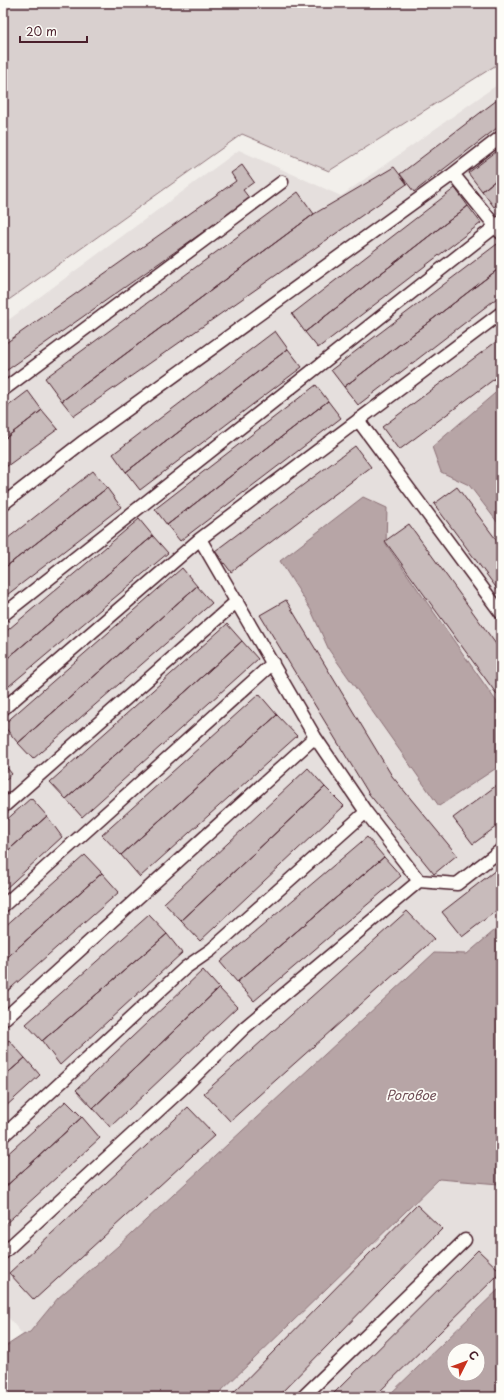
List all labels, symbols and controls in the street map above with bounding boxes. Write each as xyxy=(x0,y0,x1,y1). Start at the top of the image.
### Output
scale bar xyxy=(20,18,87,44)
text: 20 m xyxy=(26,22,57,40)
water label: Роговое xyxy=(386,1085,437,1104)
north arrow xyxy=(446,1342,486,1382)
text: С xyxy=(465,1346,483,1364)

